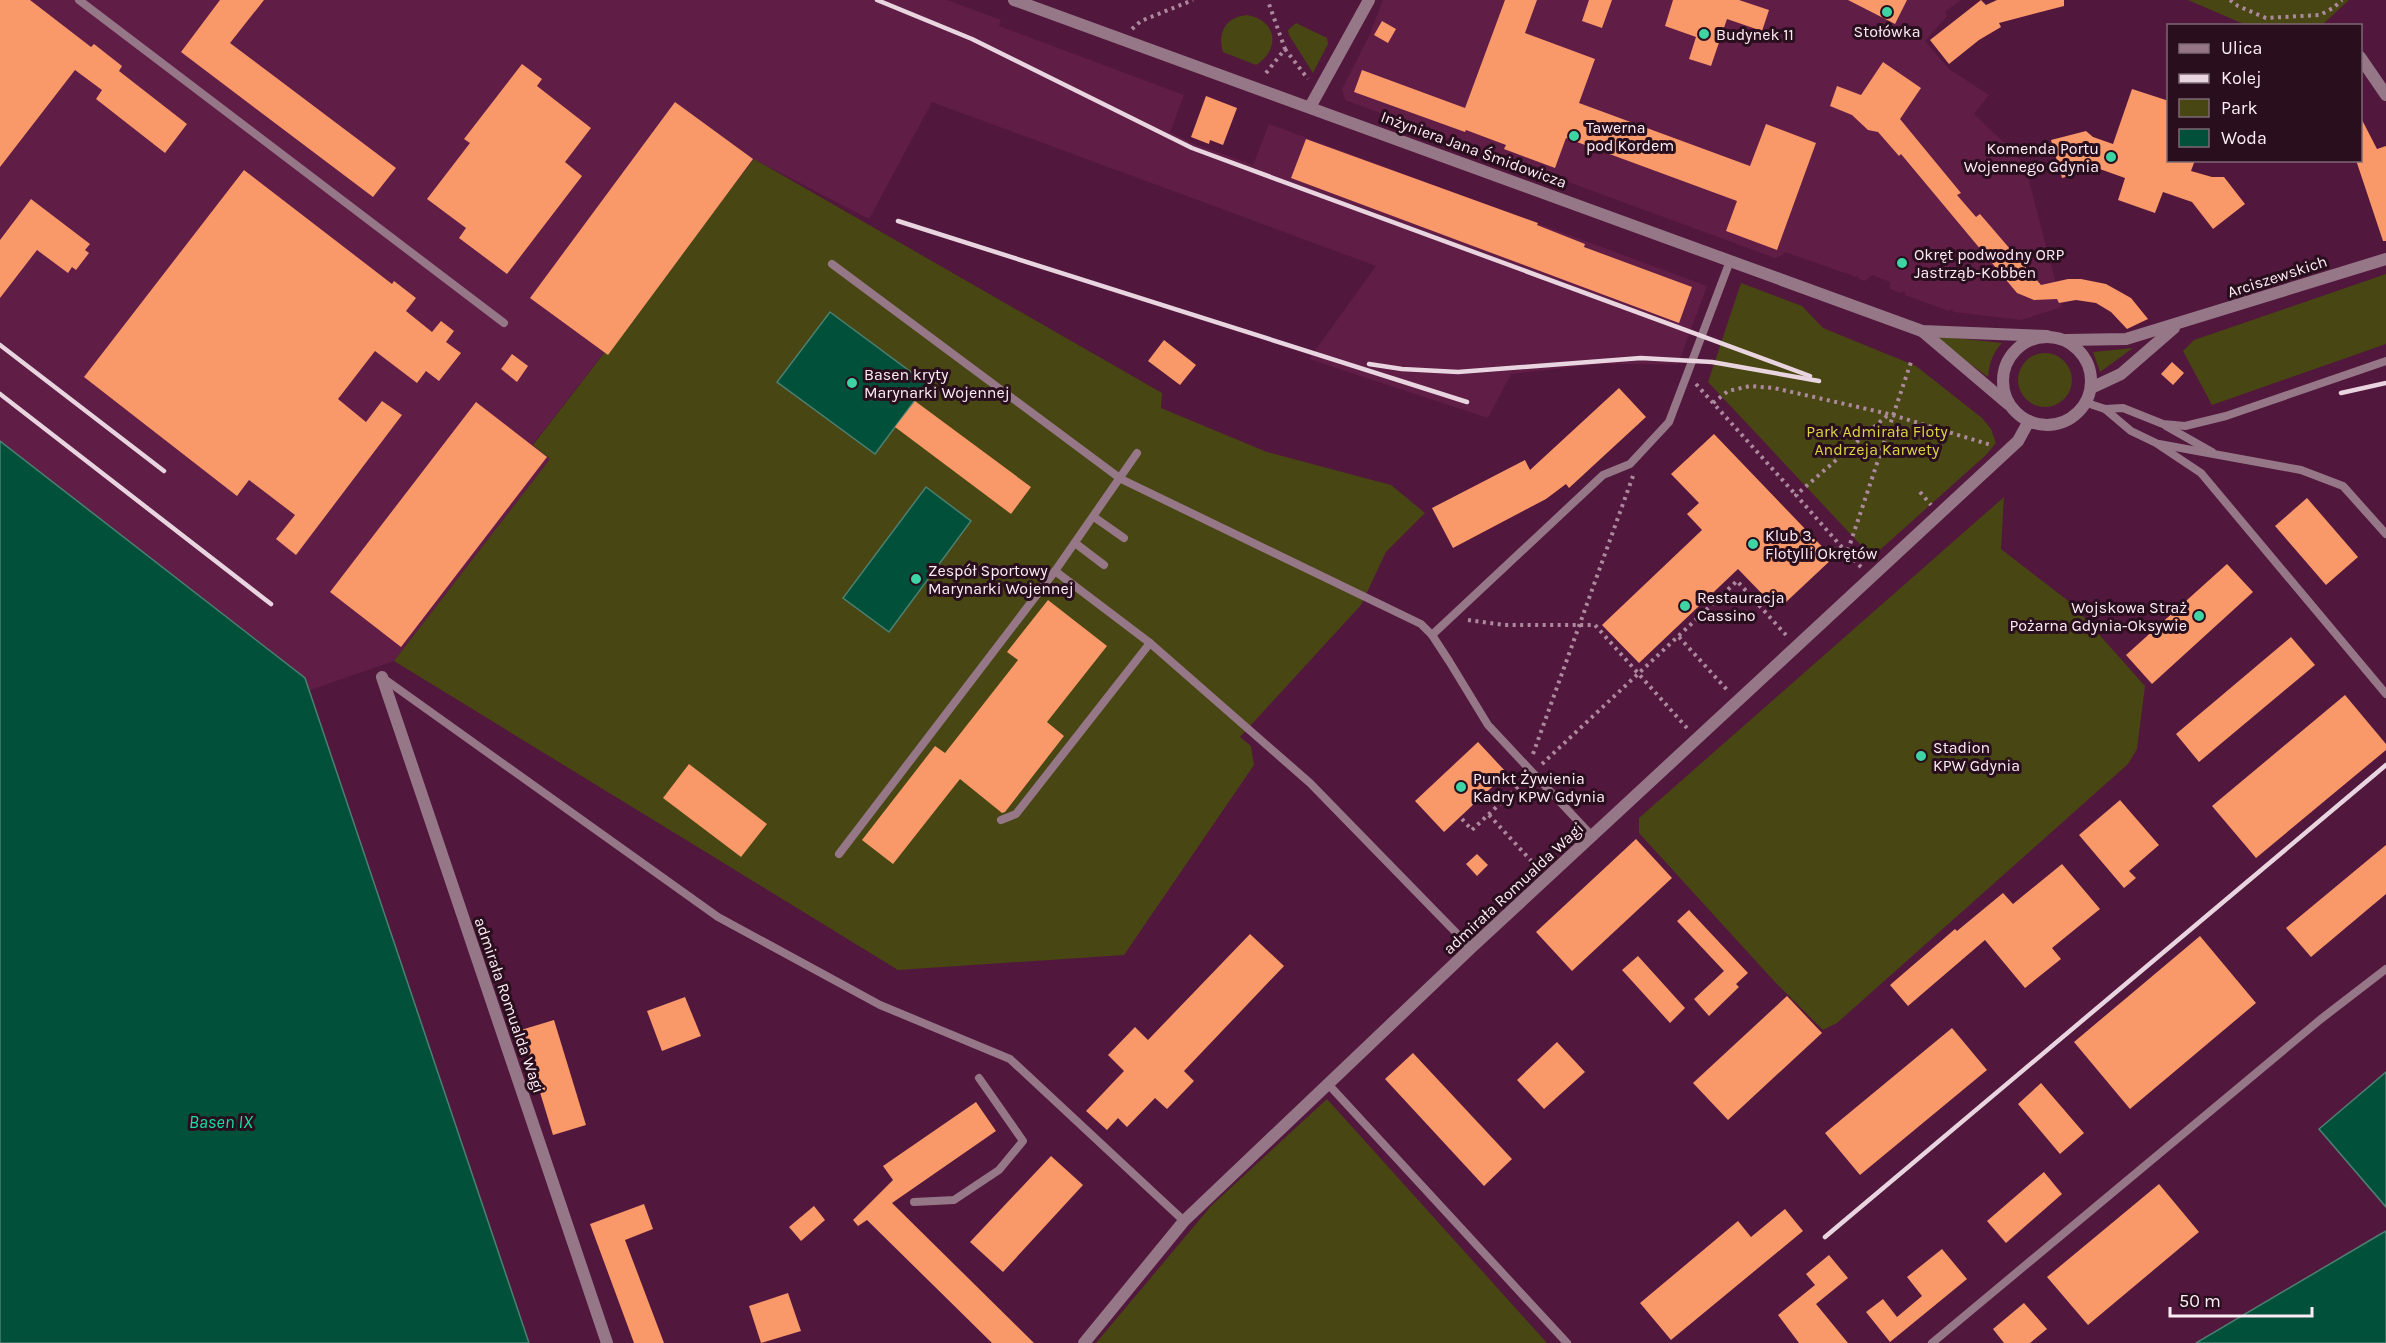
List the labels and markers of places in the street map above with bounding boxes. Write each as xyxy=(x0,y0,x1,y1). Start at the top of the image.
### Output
marker: Stołówka xyxy=(1880,5,1894,19)
place label: Stołówka xyxy=(1853,22,1921,41)
place label: Budynek 11 xyxy=(1716,25,1794,44)
marker: Budynek 11 xyxy=(1697,27,1711,41)
place label: Tawerna pod Kordem xyxy=(1586,118,1674,155)
marker: Tawerna pod Kordem xyxy=(1567,129,1581,143)
place label: Komenda Portu Wojennego Gdynia xyxy=(1964,139,2099,176)
marker: Komenda Portu Wojennego Gdynia xyxy=(2104,150,2118,164)
place label: Okręt podwodny ORP Jastrząb-Kobben xyxy=(1914,245,2065,282)
marker: Okręt podwodny ORP Jastrząb-Kobben xyxy=(1895,256,1909,270)
place label: Basen kryty Marynarki Wojennej xyxy=(864,365,1010,402)
marker: Basen kryty Marynarki Wojennej xyxy=(845,376,859,390)
place label: Klub 3. Flotylli Okrętów xyxy=(1765,526,1878,563)
marker: Klub 3. Flotylli Okrętów xyxy=(1746,537,1760,551)
place label: Zespół Sportowy Marynarki Wojennej xyxy=(928,561,1074,598)
marker: Zespół Sportowy Marynarki Wojennej xyxy=(909,572,923,586)
place label: Restauracja Cassino xyxy=(1697,588,1785,625)
place label: Wojskowa Straż Pożarna Gdynia-Oksywie xyxy=(2009,598,2187,635)
marker: Restauracja Cassino xyxy=(1678,599,1692,613)
marker: Wojskowa Straż Pożarna Gdynia-Oksywie xyxy=(2192,609,2206,623)
place label: Stadion KPW Gdynia xyxy=(1933,738,2020,775)
marker: Stadion KPW Gdynia xyxy=(1914,749,1928,763)
place label: Punkt Żywienia Kadry KPW Gdynia xyxy=(1473,769,1605,806)
marker: Punkt Żywienia Kadry KPW Gdynia xyxy=(1454,780,1468,794)

